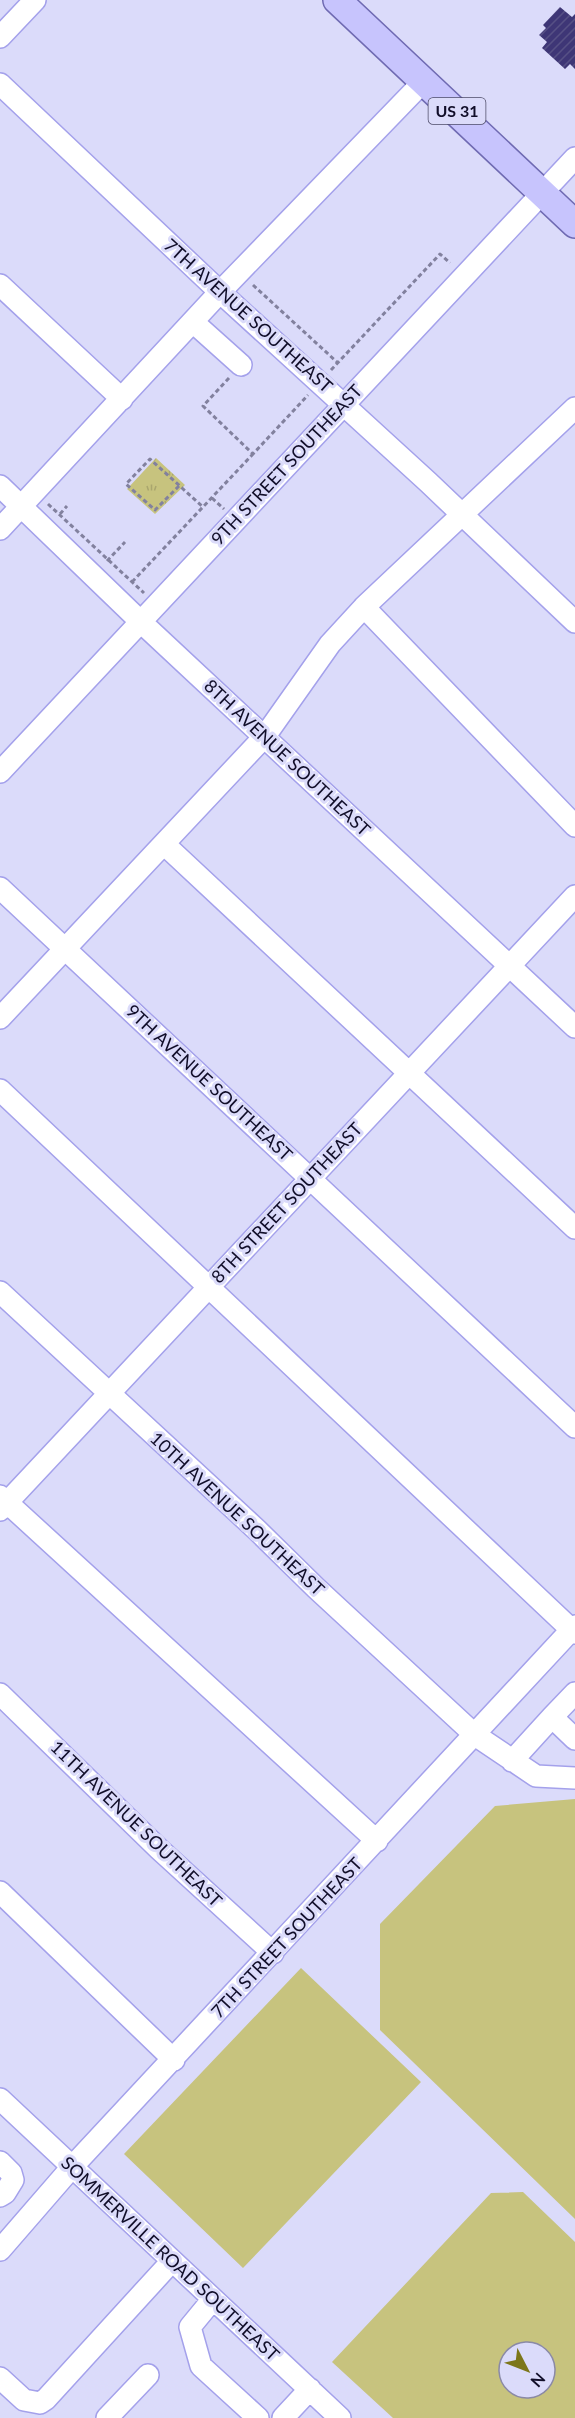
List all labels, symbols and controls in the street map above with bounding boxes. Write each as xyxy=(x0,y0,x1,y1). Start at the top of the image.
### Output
road number: US 31 xyxy=(428,98,486,124)
street label: 7TH AVENUE SOUTHEAST xyxy=(160,234,338,397)
street label: 9TH STREET SOUTHEAST xyxy=(206,379,367,549)
street label: 8TH AVENUE SOUTHEAST xyxy=(200,674,376,840)
street label: 9TH AVENUE SOUTHEAST xyxy=(122,999,298,1165)
street label: 8TH STREET SOUTHEAST xyxy=(206,1117,367,1287)
street label: 10TH AVENUE SOUTHEAST xyxy=(146,1427,329,1600)
street label: 11TH AVENUE SOUTHEAST xyxy=(46,1736,227,1911)
street label: 7TH STREET SOUTHEAST xyxy=(206,1852,367,2022)
street label: SOMMERVILLE ROAD SOUTHEAST xyxy=(57,2151,285,2365)
north arrow xyxy=(497,2340,557,2400)
text: N xyxy=(527,2369,550,2391)

